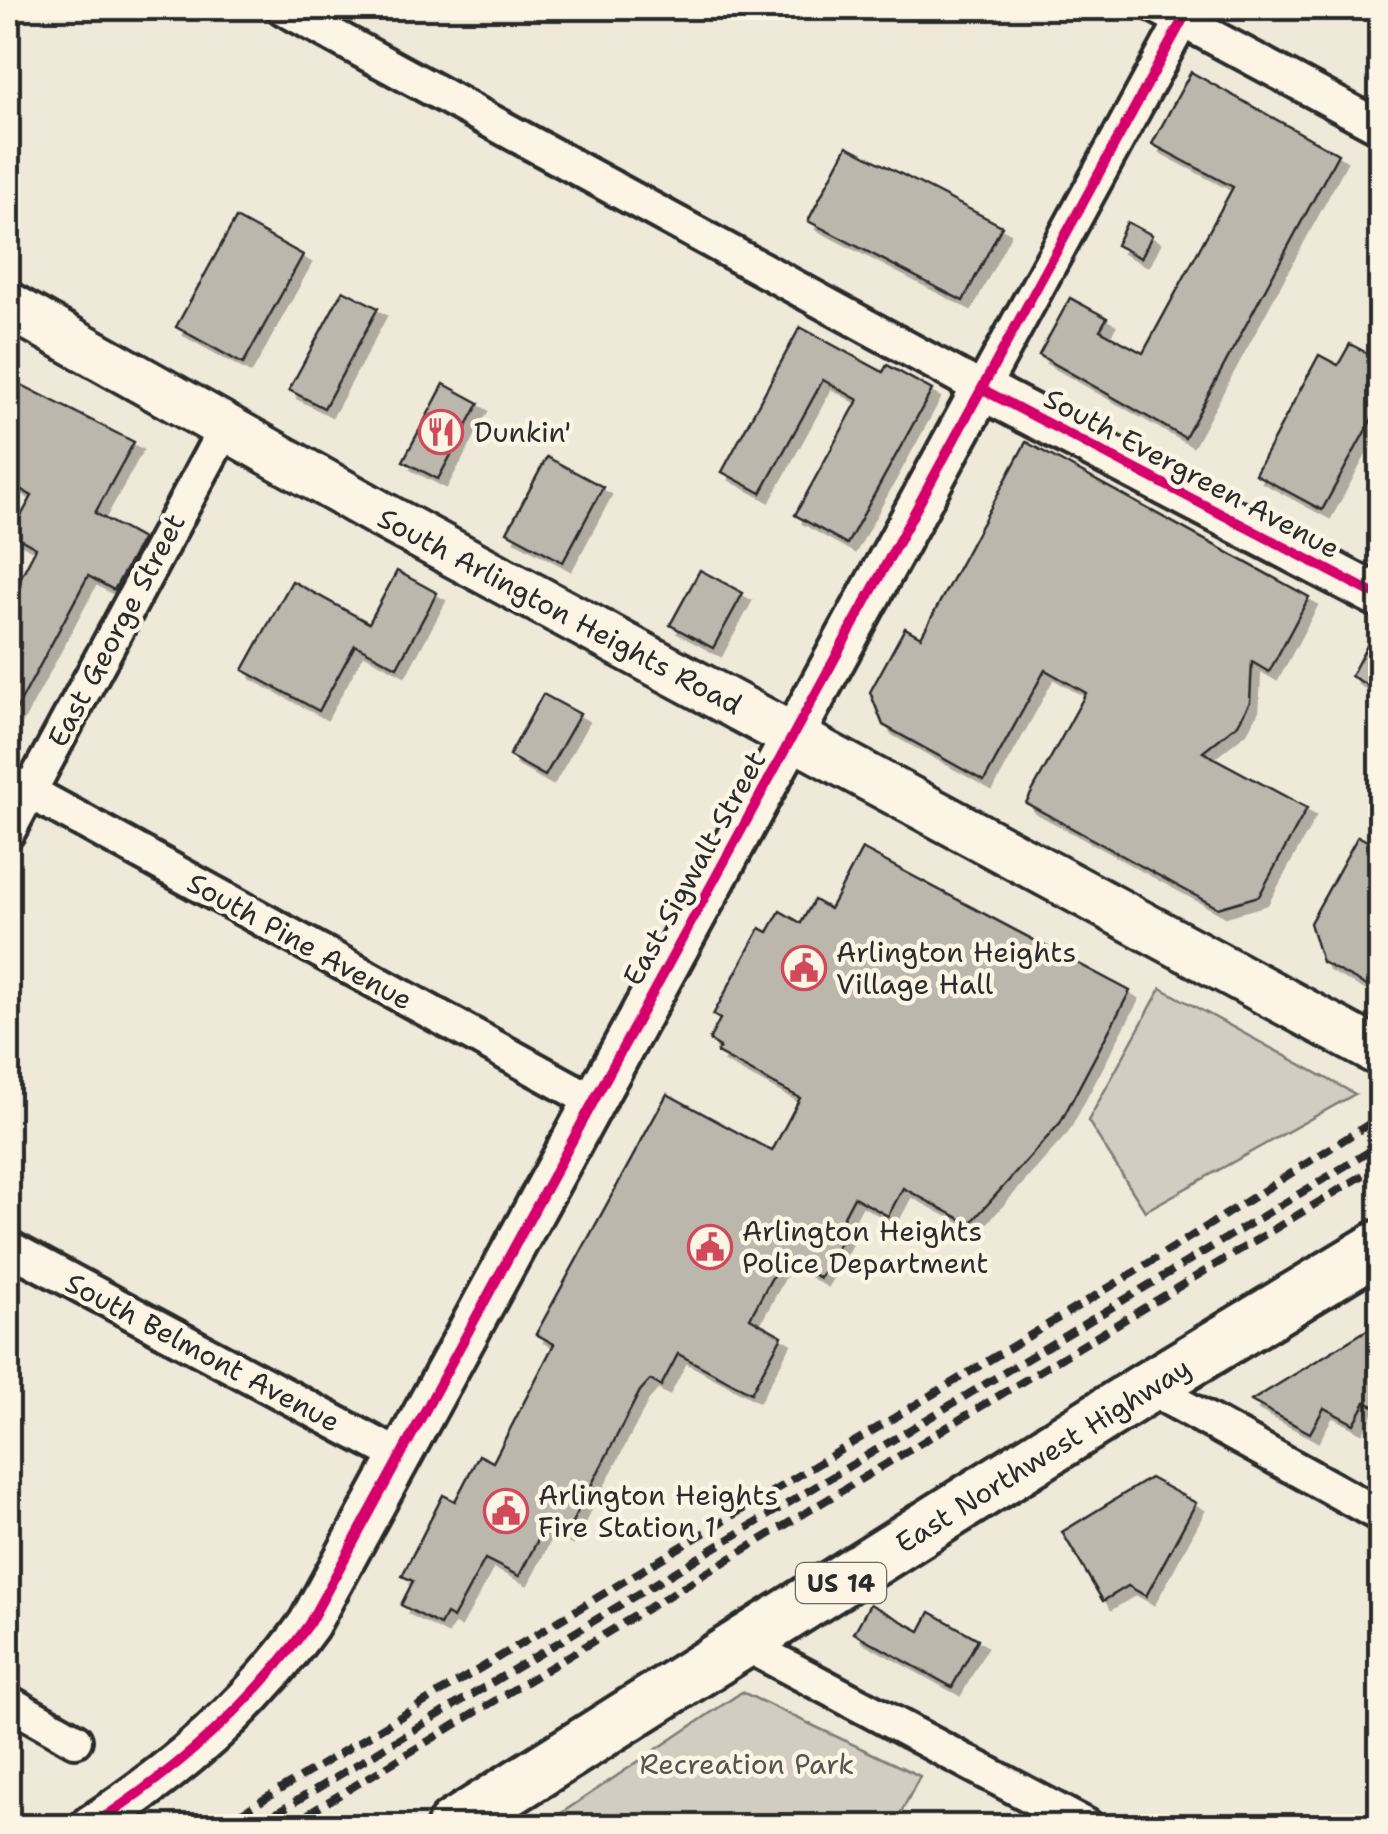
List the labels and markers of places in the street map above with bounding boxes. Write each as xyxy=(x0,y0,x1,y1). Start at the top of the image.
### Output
restaurant icon: Dunkin' xyxy=(418,409,464,455)
place label: Dunkin' xyxy=(474,413,571,451)
place label: Arlington Heights Village Hall xyxy=(836,933,1076,1003)
public building icon: Arlington Heights Village Hall xyxy=(781,945,827,991)
place label: Arlington Heights Police Department xyxy=(742,1212,988,1282)
public building icon: Arlington Heights Police Department xyxy=(687,1224,733,1270)
place label: Arlington Heights Fire Station 1 xyxy=(538,1476,778,1546)
public building icon: Arlington Heights Fire Station 1 xyxy=(483,1488,529,1534)

